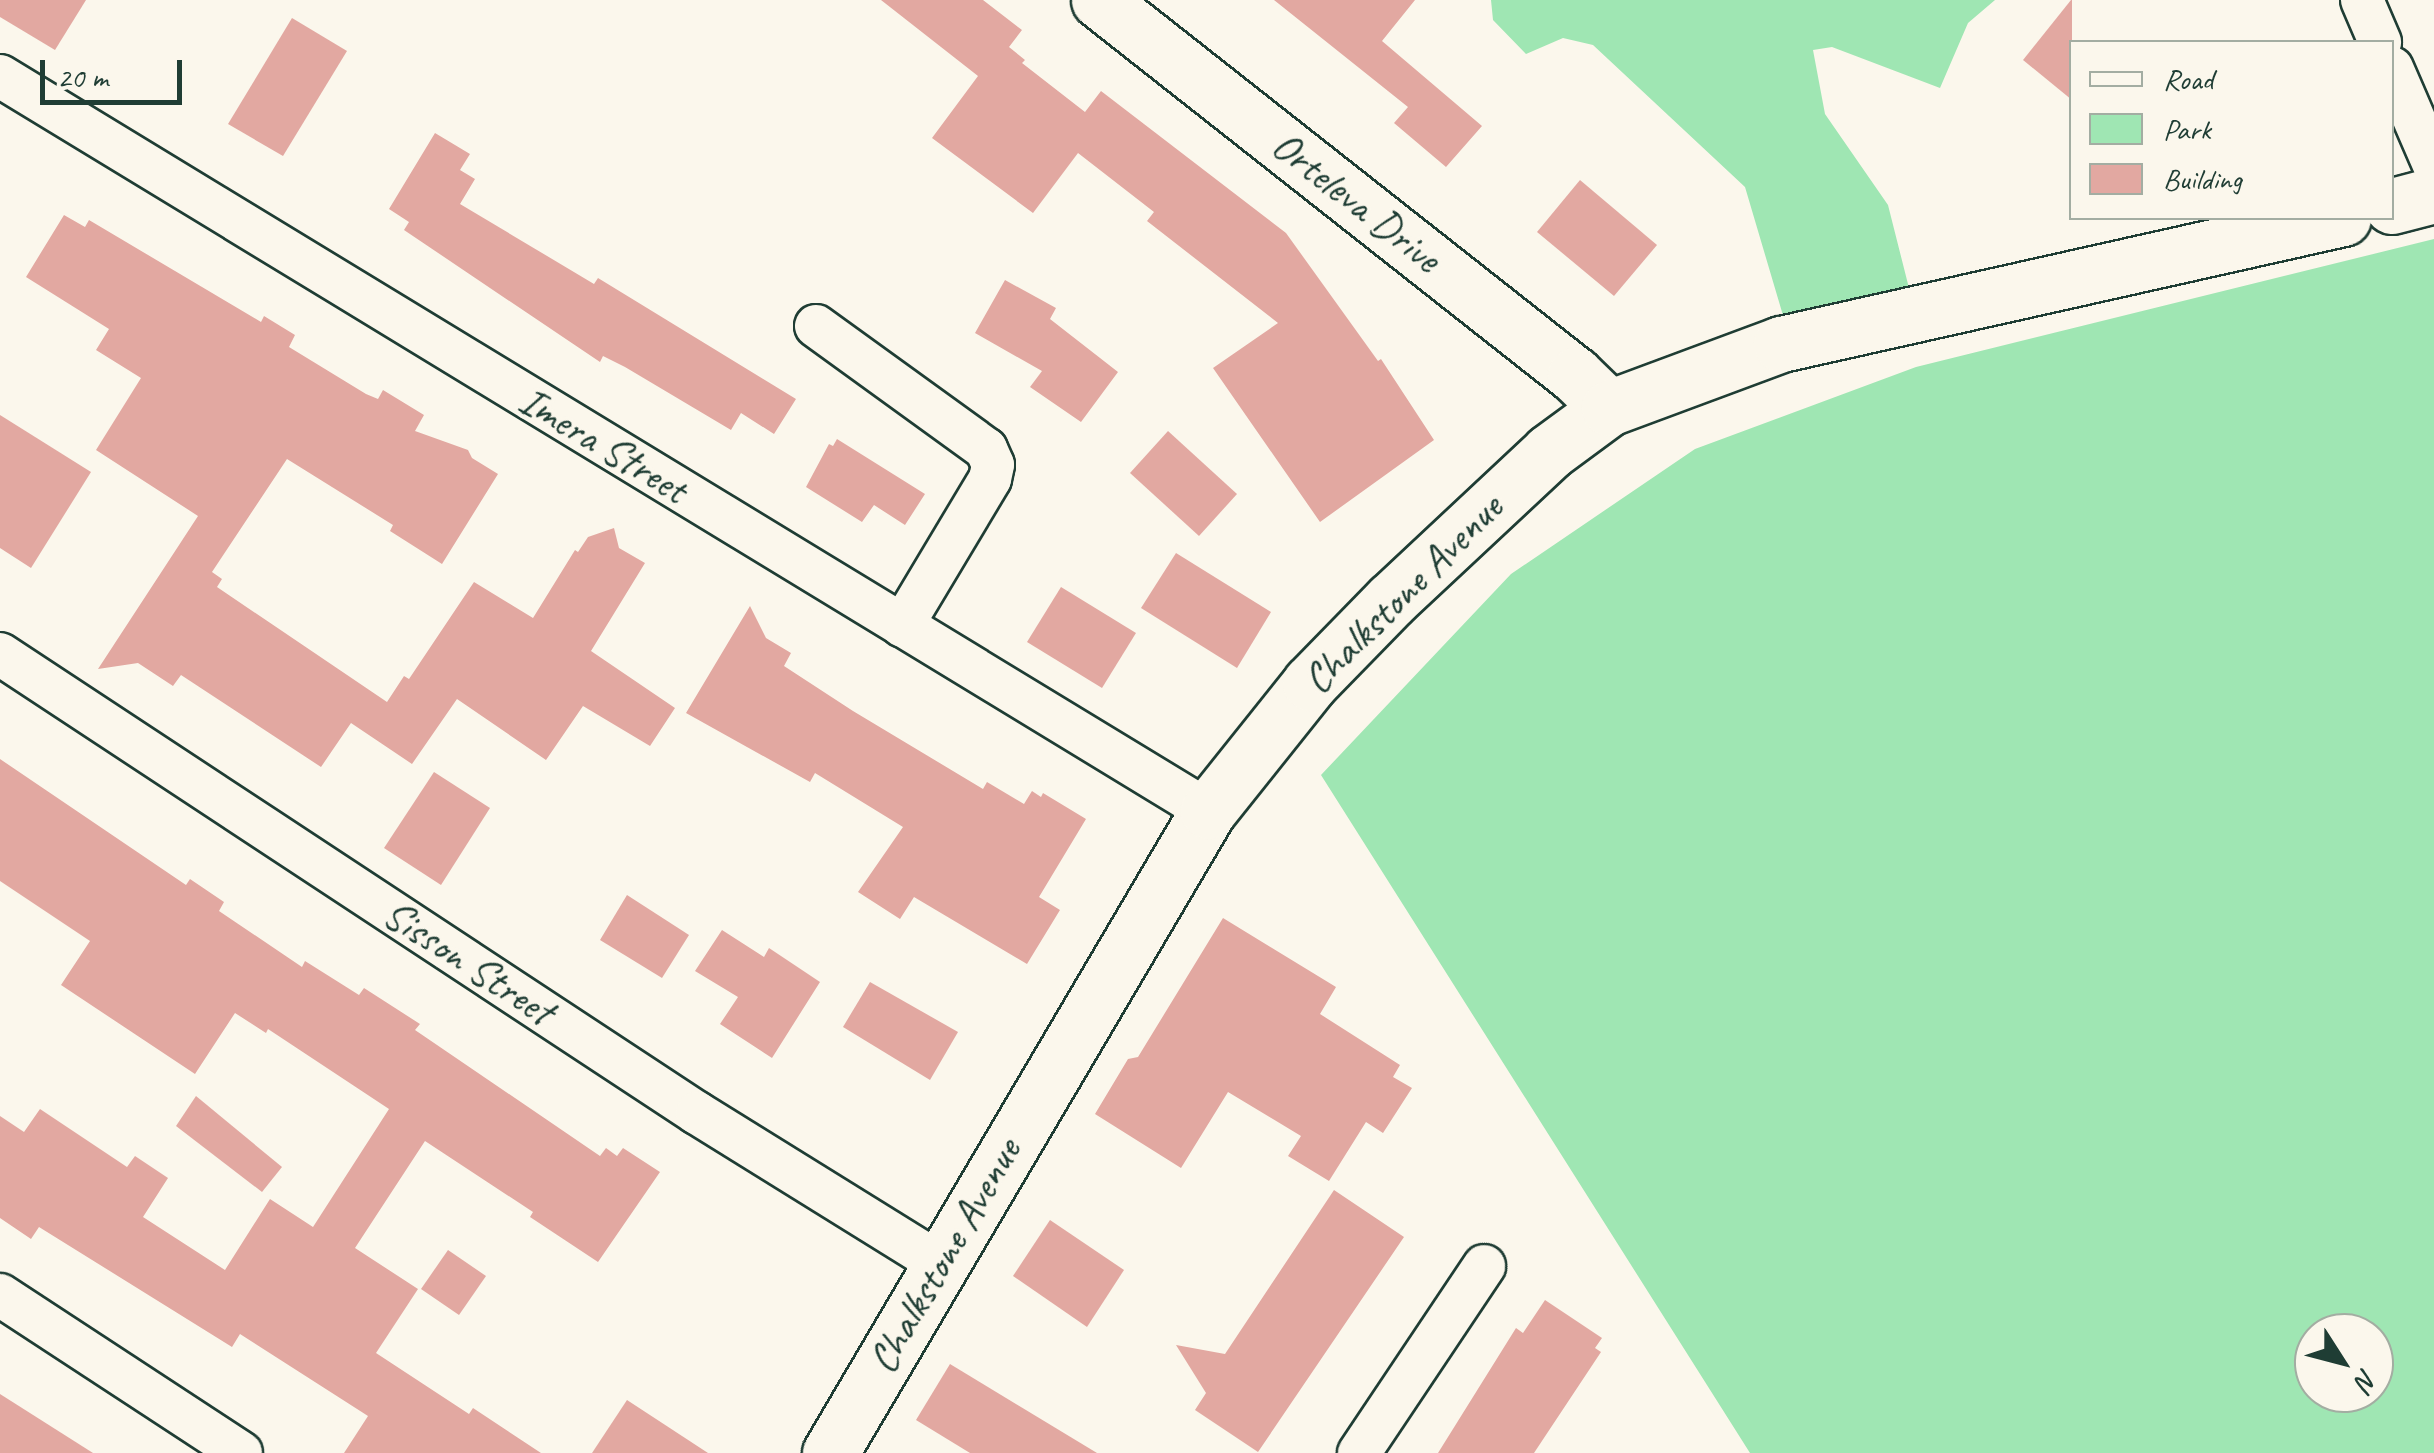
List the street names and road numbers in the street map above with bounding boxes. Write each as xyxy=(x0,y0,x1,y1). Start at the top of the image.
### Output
street label: Orteleva Drive xyxy=(1261,120,1451,284)
street label: Imera Street xyxy=(510,375,696,515)
street label: Chalkstone Avenue xyxy=(1292,483,1514,705)
street label: Sisson Street xyxy=(373,889,563,1037)
street label: Chalkstone Avenue xyxy=(858,1130,1032,1382)

